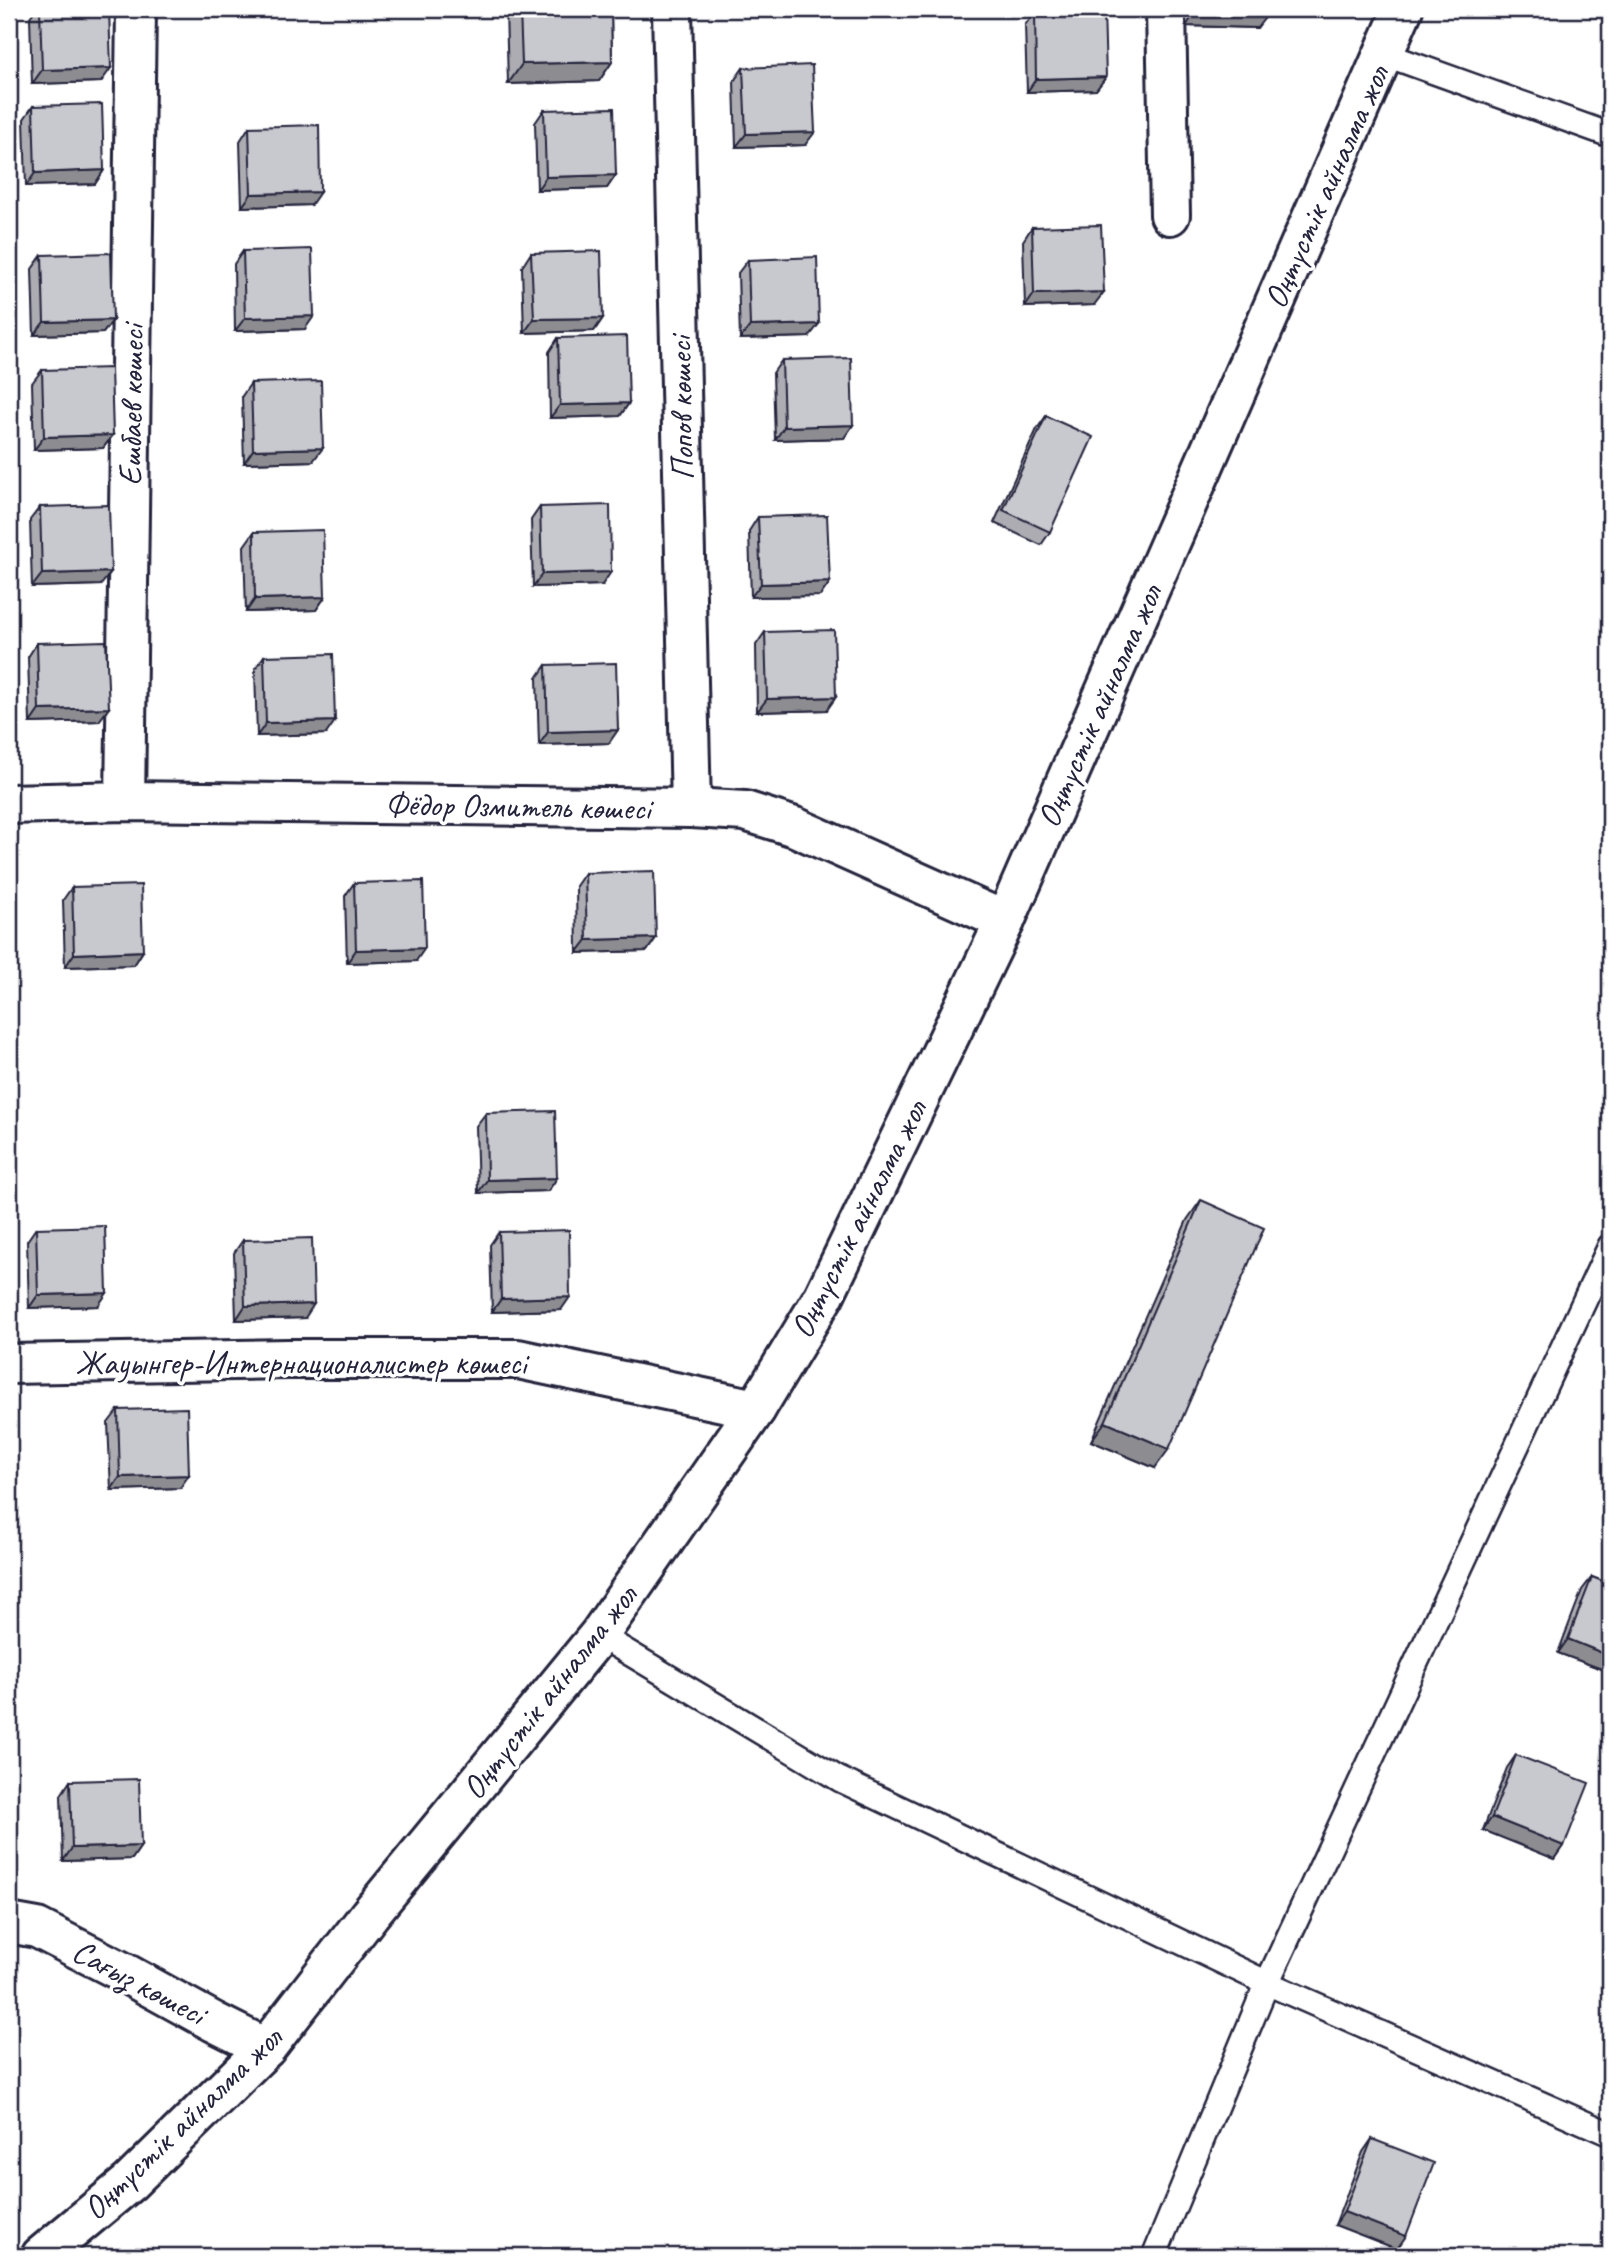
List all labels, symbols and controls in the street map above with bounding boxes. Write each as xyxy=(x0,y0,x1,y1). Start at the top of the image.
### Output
street label: Оңтүстік айналма жол xyxy=(1254,57,1399,315)
street label: Ешбаев көшесі xyxy=(109,320,153,486)
street label: Попов көшесі xyxy=(659,332,703,480)
street label: Оңтүстік айналма жол xyxy=(1027,576,1172,834)
street label: Фёдор Озмитель көшесі xyxy=(385,783,655,829)
street label: Оңтүстік айналма жол xyxy=(780,1091,937,1345)
street label: Жауынгер-Интернационалистер көшесі xyxy=(76,1342,530,1384)
street label: Оңтүстік айналма жол xyxy=(452,1575,647,1808)
street label: Сағыз көшесі xyxy=(65,1929,216,2036)
street label: Оңтүстік айналма жол xyxy=(74,2016,292,2229)

